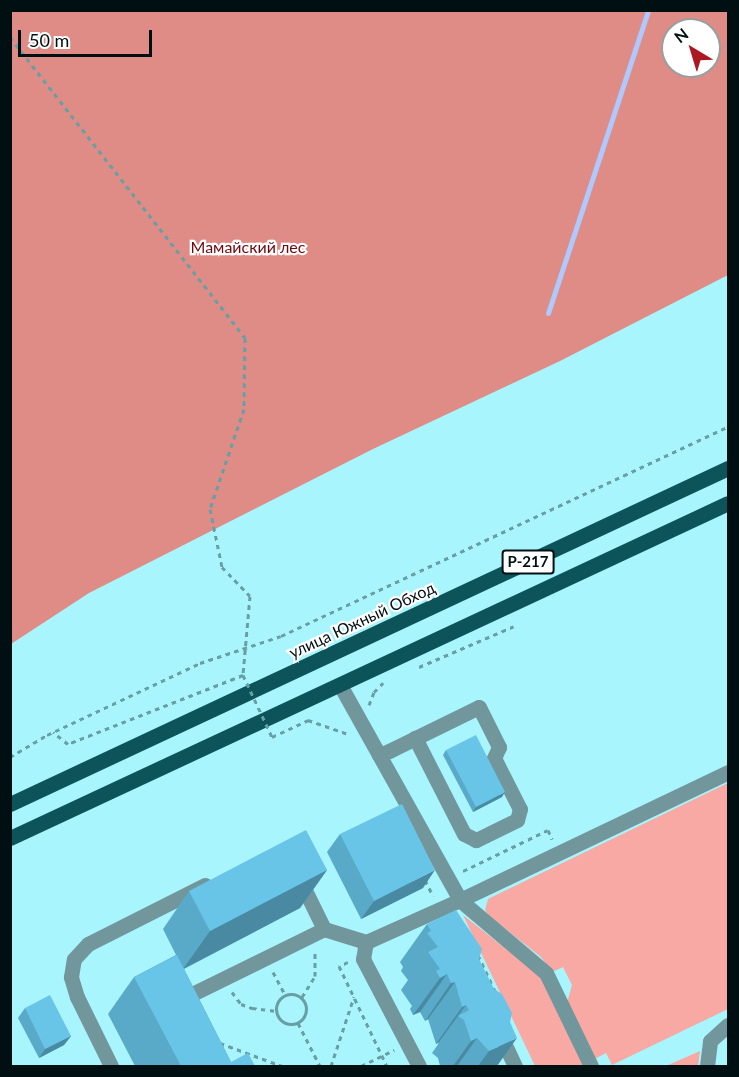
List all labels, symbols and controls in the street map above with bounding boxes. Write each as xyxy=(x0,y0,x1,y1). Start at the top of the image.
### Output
scale bar xyxy=(21,18,154,56)
north arrow xyxy=(661,18,721,78)
text: N xyxy=(670,24,692,46)
text: 50 m xyxy=(29,29,69,51)
park label: Мамайский лес xyxy=(191,237,305,257)
road number: Р-217 xyxy=(501,550,555,574)
street label: улица Южный Обход xyxy=(286,578,438,662)

